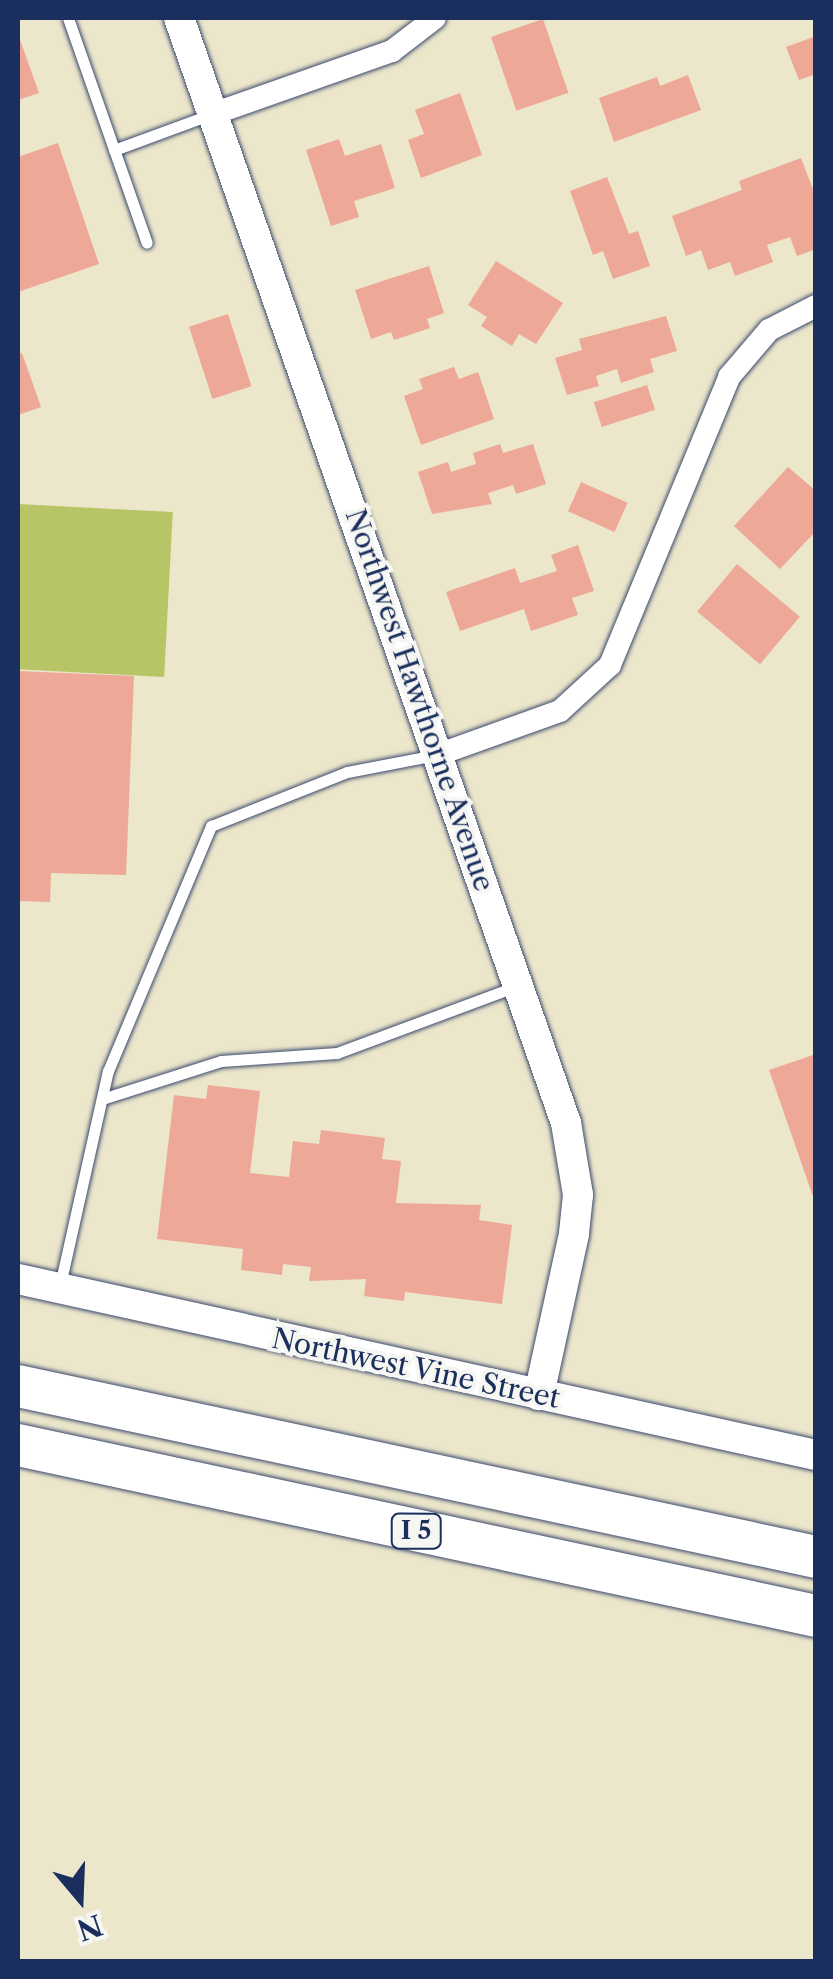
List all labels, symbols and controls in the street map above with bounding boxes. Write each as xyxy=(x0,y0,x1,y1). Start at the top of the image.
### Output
street label: Northwest Hawthorne Avenue xyxy=(338,504,502,896)
street label: Northwest Vine Street xyxy=(269,1321,563,1415)
road number: I 5 xyxy=(388,1511,444,1551)
north arrow xyxy=(30,1849,130,1949)
text: N xyxy=(73,1907,107,1947)

